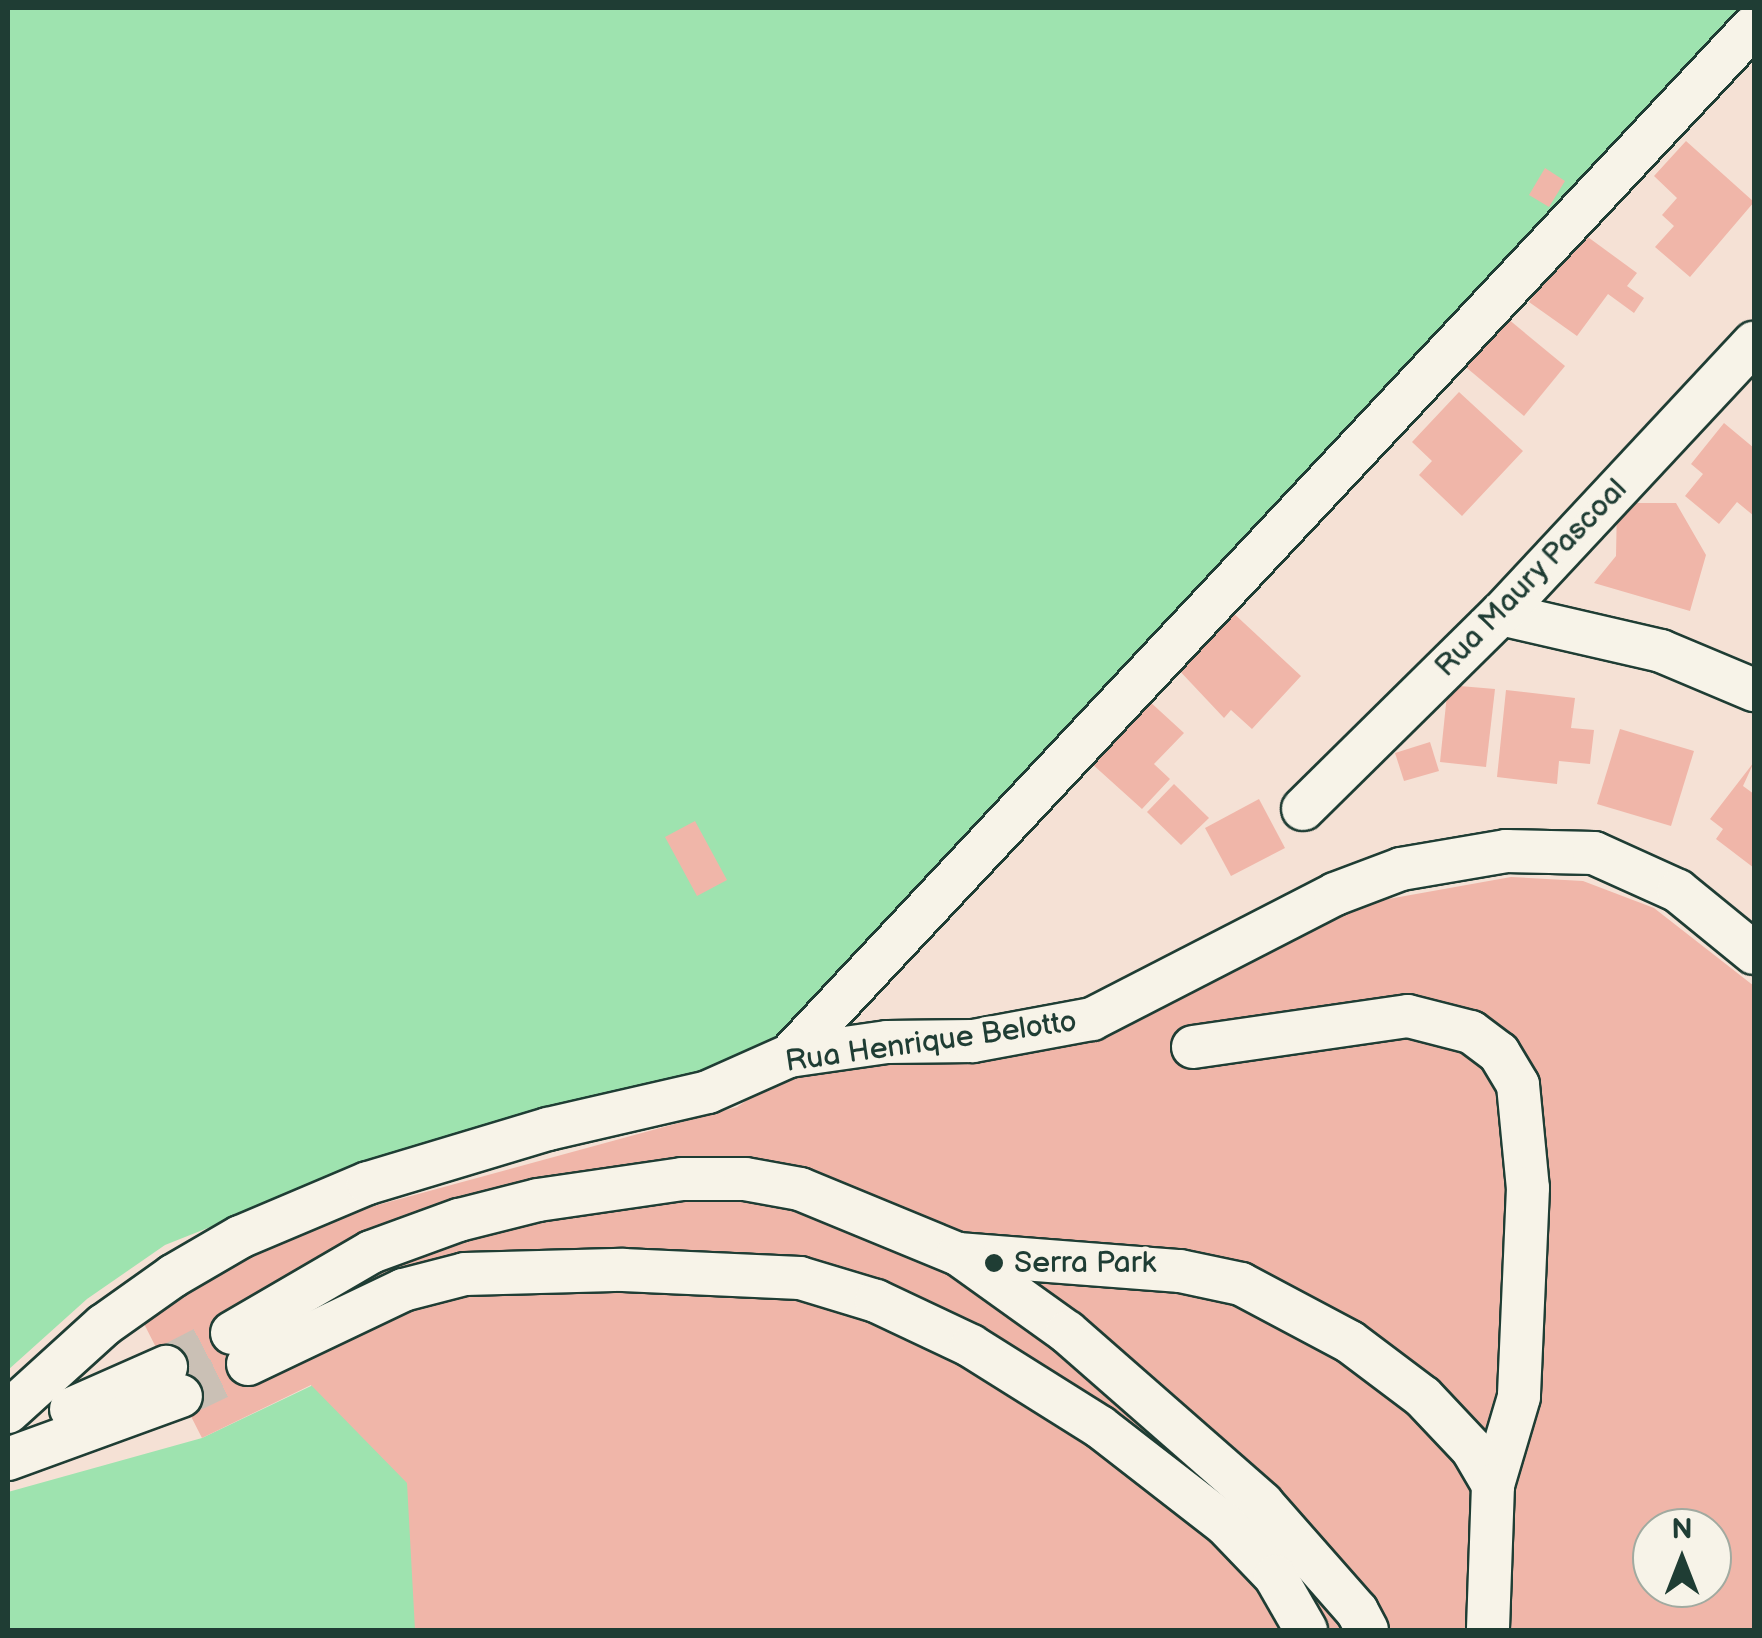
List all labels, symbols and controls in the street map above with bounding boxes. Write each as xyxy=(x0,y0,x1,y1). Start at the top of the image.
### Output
street label: Rua Maury Pascoal xyxy=(1427,471,1635,685)
street label: Rua Henrique Belotto xyxy=(783,1004,1079,1080)
place label: Serra Park xyxy=(1014,1245,1156,1281)
marker: Serra Park xyxy=(983,1252,1005,1274)
north arrow xyxy=(1632,1508,1732,1608)
text: N xyxy=(1671,1513,1693,1546)

